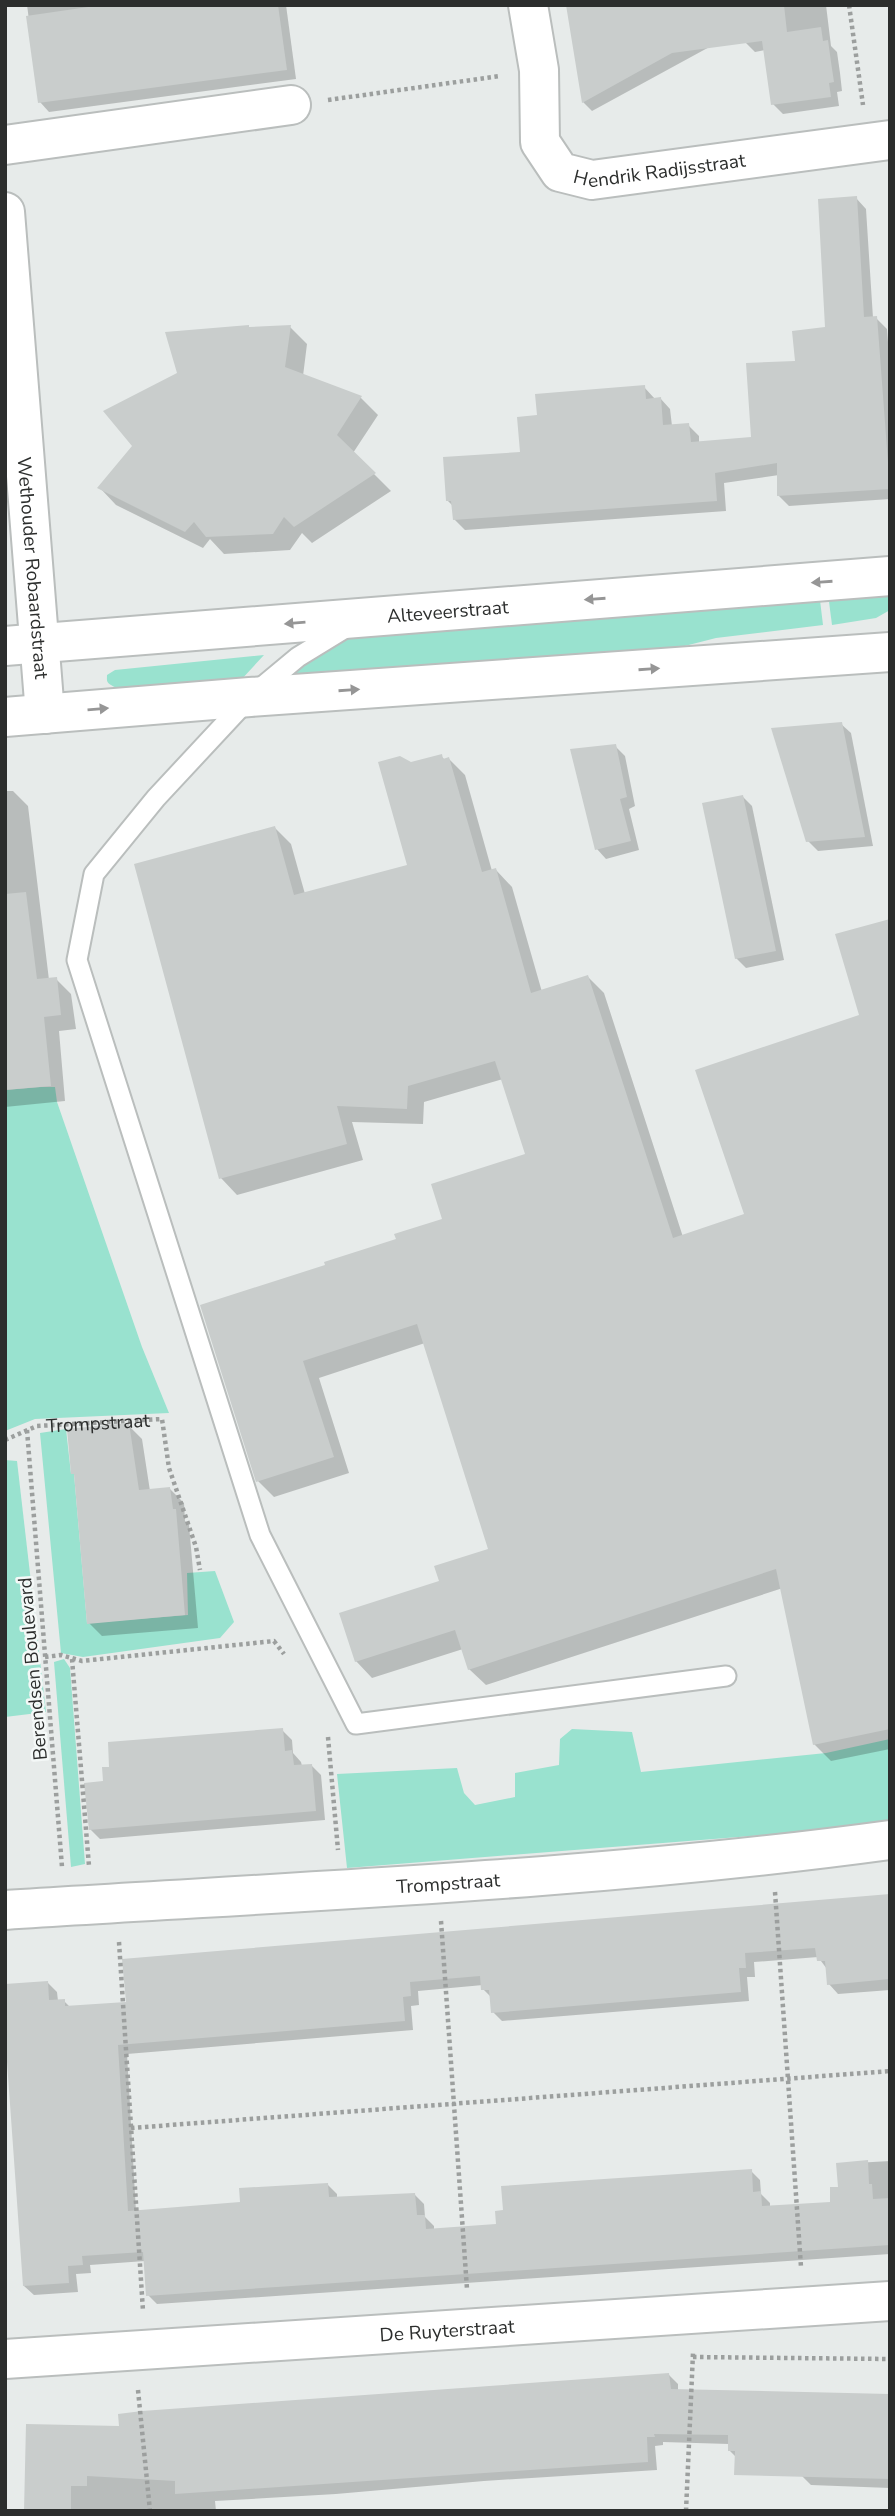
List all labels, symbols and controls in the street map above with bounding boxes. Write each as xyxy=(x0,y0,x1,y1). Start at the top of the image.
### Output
street label: Hendrik Radijsstraat xyxy=(571,147,747,194)
street label: Wethouder Robaardstraat xyxy=(11,456,54,680)
one-way arrow xyxy=(810,576,832,587)
street label: Alteveerstraat xyxy=(386,594,510,630)
one-way arrow xyxy=(584,594,606,605)
one-way arrow xyxy=(284,618,306,629)
one-way arrow xyxy=(638,663,660,674)
one-way arrow xyxy=(338,684,360,695)
one-way arrow xyxy=(87,704,109,715)
street label: Trompstraat xyxy=(45,1408,151,1439)
street label: Berendsen Boulevard xyxy=(12,1576,54,1761)
street label: Trompstraat xyxy=(396,1867,501,1900)
street label: De Ruyterstraat xyxy=(379,2314,516,2348)

